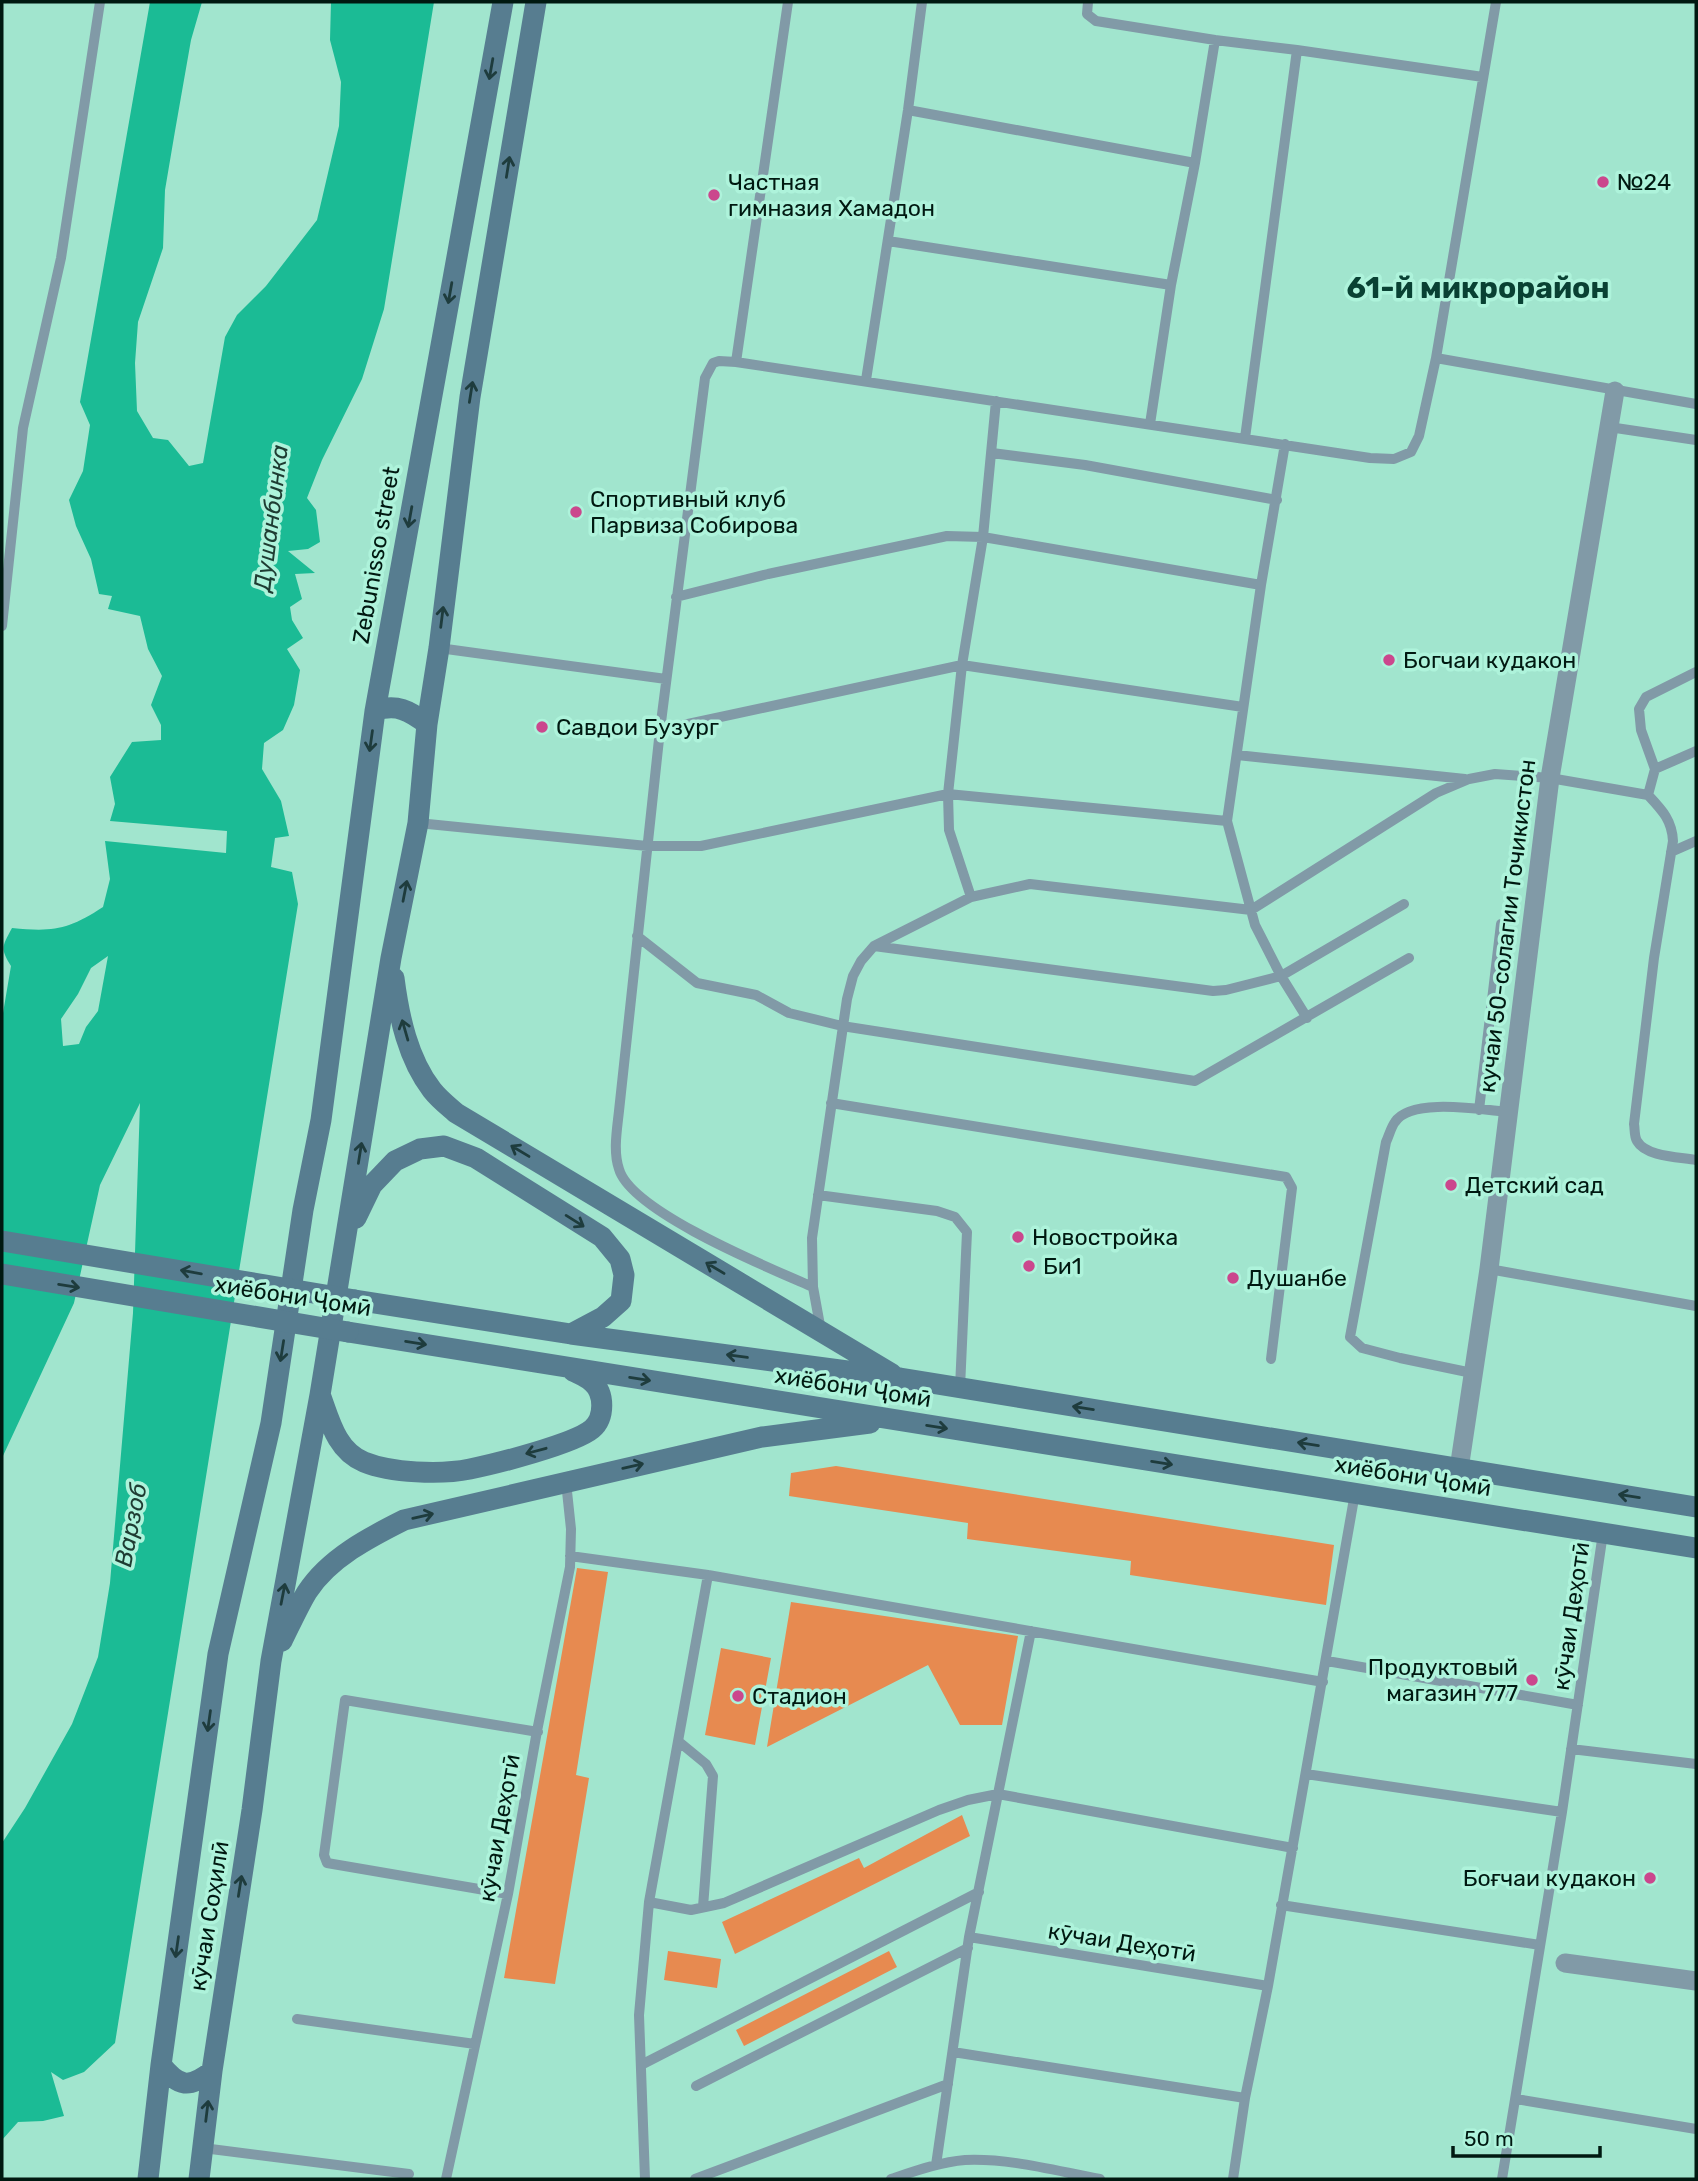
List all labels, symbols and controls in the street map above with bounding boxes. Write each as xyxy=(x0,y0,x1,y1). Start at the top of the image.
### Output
one-way arrow xyxy=(484,57,497,80)
one-way arrow xyxy=(502,156,515,179)
place label: Частная гимназия Хамадон xyxy=(728,168,935,222)
place label: №24 xyxy=(1617,168,1671,196)
marker: №24 xyxy=(1595,174,1611,190)
marker: Частная гимназия Хамадон xyxy=(706,187,722,203)
district label: 61-й микрорайон xyxy=(1346,270,1610,306)
one-way arrow xyxy=(443,281,456,304)
one-way arrow xyxy=(465,381,478,404)
water label: Душанбинка xyxy=(248,443,294,595)
street label: Zebunisso street xyxy=(347,464,405,646)
place label: Спортивный клуб Парвиза Собирова xyxy=(590,485,798,539)
marker: Спортивный клуб Парвиза Собирова xyxy=(568,504,584,520)
one-way arrow xyxy=(402,505,416,528)
one-way arrow xyxy=(436,607,449,629)
place label: Богчаи кудакон xyxy=(1403,646,1576,674)
marker: Богчаи кудакон xyxy=(1381,652,1397,668)
place label: Савдои Бузург xyxy=(556,713,719,741)
marker: Савдои Бузург xyxy=(534,719,550,735)
one-way arrow xyxy=(364,729,377,752)
street label: кучаи 50-солагии Точикистон xyxy=(1473,758,1541,1094)
one-way arrow xyxy=(399,880,413,903)
one-way arrow xyxy=(398,1019,411,1042)
one-way arrow xyxy=(354,1142,367,1165)
one-way arrow xyxy=(511,1144,531,1158)
place label: Детский сад xyxy=(1465,1171,1604,1199)
marker: Детский сад xyxy=(1443,1177,1459,1193)
one-way arrow xyxy=(565,1214,585,1228)
place label: Новостройка xyxy=(1032,1223,1178,1251)
marker: Новостройка xyxy=(1010,1229,1026,1245)
place label: Би1 xyxy=(1043,1252,1082,1280)
marker: Би1 xyxy=(1021,1258,1037,1274)
one-way arrow xyxy=(706,1261,726,1275)
place label: Душанбе xyxy=(1247,1264,1347,1292)
one-way arrow xyxy=(180,1265,202,1278)
street label: хиёбони Ҷомӣ xyxy=(213,1270,373,1322)
marker: Душанбе xyxy=(1225,1270,1241,1286)
one-way arrow xyxy=(57,1280,80,1293)
one-way arrow xyxy=(404,1337,426,1350)
one-way arrow xyxy=(275,1339,288,1361)
one-way arrow xyxy=(726,1350,749,1363)
street label: хиёбони Ҷомӣ xyxy=(773,1361,933,1413)
one-way arrow xyxy=(628,1373,651,1386)
one-way arrow xyxy=(1072,1401,1095,1414)
one-way arrow xyxy=(925,1421,948,1434)
one-way arrow xyxy=(1297,1437,1319,1450)
one-way arrow xyxy=(525,1445,547,1458)
street label: хиёбони Ҷомӣ xyxy=(1333,1450,1493,1502)
one-way arrow xyxy=(1150,1457,1173,1470)
one-way arrow xyxy=(621,1459,644,1473)
water label: Варзоб xyxy=(109,1481,153,1569)
one-way arrow xyxy=(1618,1489,1641,1502)
one-way arrow xyxy=(411,1508,434,1522)
street label: кӯчаи Деҳотӣ xyxy=(1547,1540,1595,1692)
one-way arrow xyxy=(277,1583,291,1606)
place label: Продуктовый магазин 777 xyxy=(1368,1653,1518,1707)
marker: Продуктовый магазин 777 xyxy=(1524,1672,1540,1688)
place label: Стадион xyxy=(752,1682,847,1710)
marker: Стадион xyxy=(730,1688,746,1704)
one-way arrow xyxy=(202,1710,215,1732)
street label: кӯчаи Деҳотӣ xyxy=(472,1752,526,1904)
street label: кӯчаи Соҳилӣ xyxy=(183,1839,235,1993)
place label: Боғчаи кудакон xyxy=(1463,1864,1636,1892)
marker: Боғчаи кудакон xyxy=(1642,1870,1658,1886)
one-way arrow xyxy=(234,1876,247,1898)
street label: кӯчаи Деҳотӣ xyxy=(1046,1916,1198,1968)
one-way arrow xyxy=(171,1935,184,1958)
one-way arrow xyxy=(200,2101,213,2123)
scale bar xyxy=(1453,2114,1600,2158)
text: 50 m xyxy=(1464,2126,1514,2151)

